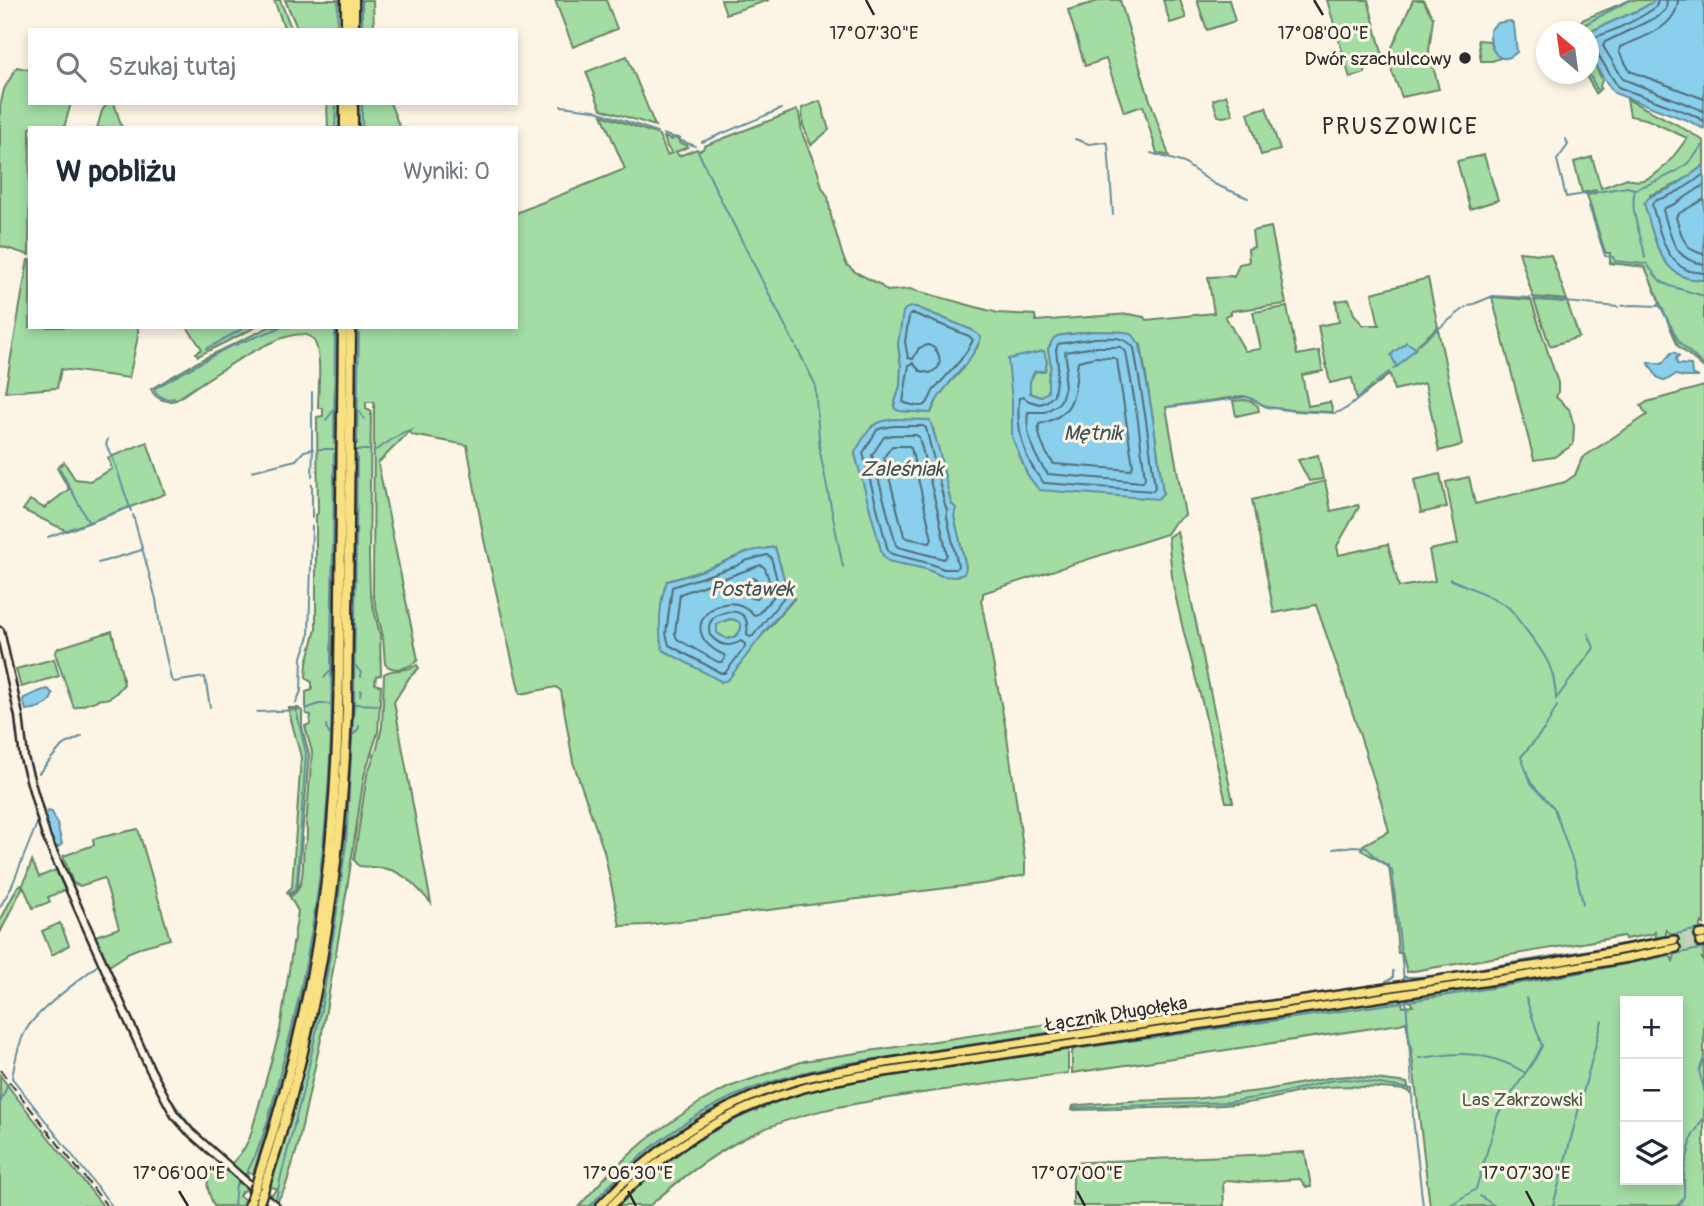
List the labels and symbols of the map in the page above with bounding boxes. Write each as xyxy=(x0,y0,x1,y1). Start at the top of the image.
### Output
north arrow xyxy=(1536,21,1599,84)
text: 17°07'30"E xyxy=(830,22,918,45)
text: 17°08'00"E xyxy=(1278,22,1368,45)
place label: Dwór szachulcowy xyxy=(1304,47,1451,71)
marker: Dwór szachulcowy xyxy=(1457,50,1473,66)
district label: PRUSZOWICE xyxy=(1321,112,1479,141)
water label: Mętnik xyxy=(1063,420,1125,447)
water label: Zaleśniak xyxy=(861,456,946,483)
water label: Postawek xyxy=(710,576,796,603)
street label: Łącznik Długołęka xyxy=(1042,991,1189,1037)
park label: Las Zakrzowski xyxy=(1461,1088,1583,1112)
text: 17°06'00"E xyxy=(133,1162,225,1185)
text: 17°06'30"E xyxy=(583,1162,673,1185)
text: 17°07'00"E xyxy=(1031,1162,1123,1185)
text: 17°07'30"E xyxy=(1482,1162,1570,1185)

